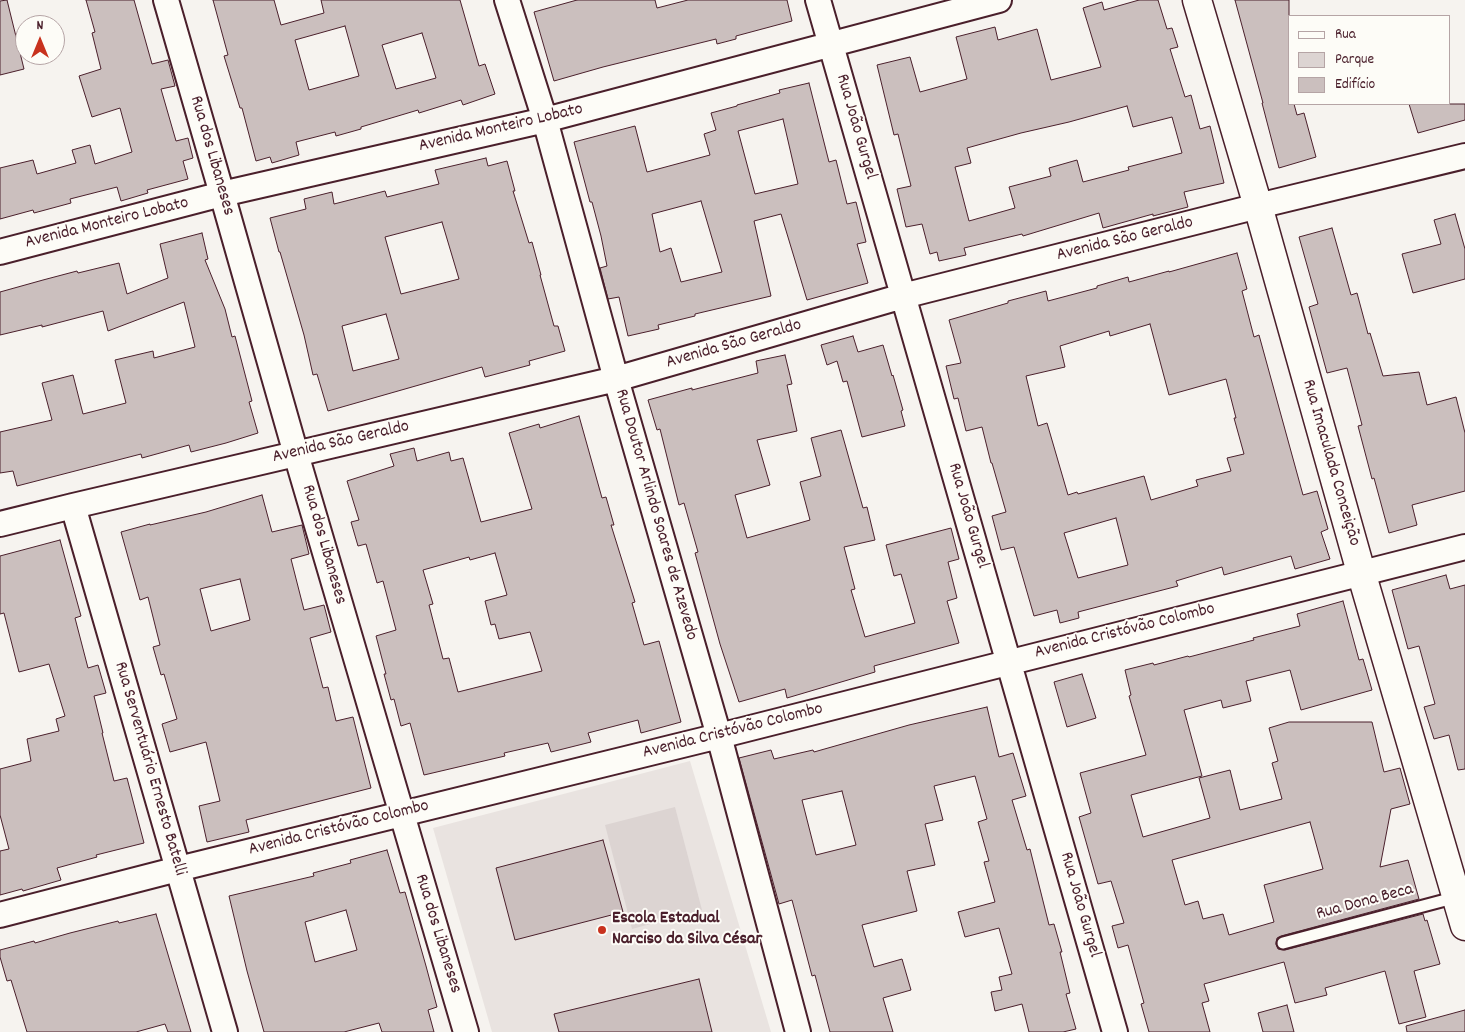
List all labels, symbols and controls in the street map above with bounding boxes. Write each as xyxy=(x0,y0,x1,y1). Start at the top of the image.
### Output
north arrow xyxy=(15,15,65,65)
legend xyxy=(1288,15,1450,105)
text: N xyxy=(37,16,43,36)
text: Rua xyxy=(1335,24,1356,46)
text: Parque xyxy=(1335,49,1374,71)
street label: Rua João Gurgel xyxy=(830,72,880,182)
text: Edifício xyxy=(1335,74,1375,96)
street label: Rua dos Libaneses xyxy=(184,94,238,218)
street label: Avenida Monteiro Lobato xyxy=(417,100,585,158)
street label: Avenida Monteiro Lobato xyxy=(23,193,191,255)
street label: Avenida São Geraldo xyxy=(1055,213,1195,267)
street label: Avenida São Geraldo xyxy=(664,315,804,375)
street label: Rua Imaculada Conceição xyxy=(1296,377,1364,549)
street label: Rua Doutor Arlindo Soares de Azevedo xyxy=(609,387,701,643)
street label: Avenida São Geraldo xyxy=(270,417,412,469)
street label: Rua João Gurgel xyxy=(942,461,992,571)
street label: Rua dos Libaneses xyxy=(296,483,350,607)
street label: Avenida Cristóvão Colombo xyxy=(1033,599,1217,665)
street label: Rua Serventuário Ernesto Batelli xyxy=(108,659,190,879)
street label: Avenida Cristóvão Colombo xyxy=(641,699,825,765)
street label: Avenida Cristóvão Colombo xyxy=(247,796,431,862)
street label: Rua João Gurgel xyxy=(1054,850,1104,960)
street label: Rua dos Libaneses xyxy=(409,872,465,996)
street label: Rua Dona Beca xyxy=(1314,880,1416,926)
place label: Escola Estadual Narciso da Silva César xyxy=(612,909,762,952)
marker: Escola Estadual Narciso da Silva César xyxy=(596,924,608,936)

